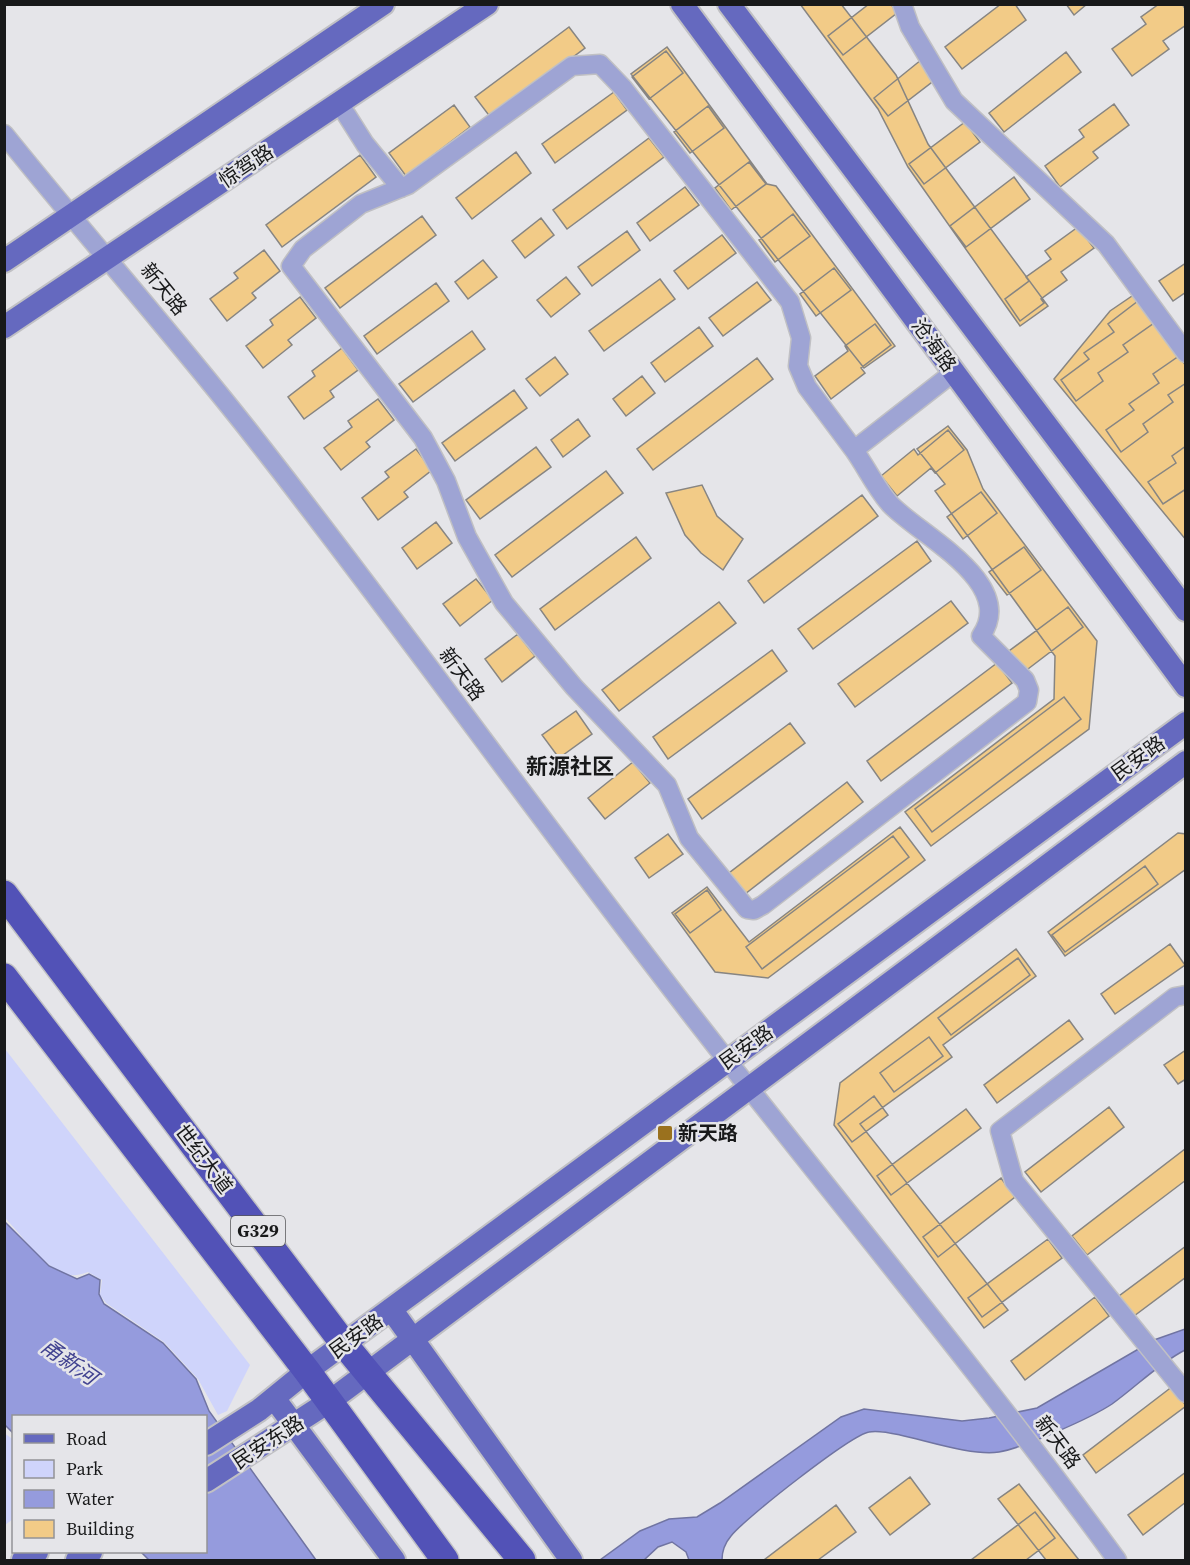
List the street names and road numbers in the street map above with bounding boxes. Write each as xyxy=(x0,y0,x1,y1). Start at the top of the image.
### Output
street label: 惊驾路 xyxy=(213,138,279,194)
street label: 新天路 xyxy=(134,257,194,321)
street label: 沧海路 xyxy=(905,313,963,377)
street label: 新天路 xyxy=(433,642,491,706)
street label: 民安路 xyxy=(1106,729,1170,787)
street label: 民安路 xyxy=(714,1018,778,1076)
street label: 世纪大道 xyxy=(169,1119,239,1199)
road number: G329 xyxy=(231,1216,285,1246)
street label: 民安路 xyxy=(324,1307,388,1365)
street label: 民安东路 xyxy=(227,1408,309,1476)
street label: 新天路 xyxy=(1029,1410,1087,1474)

